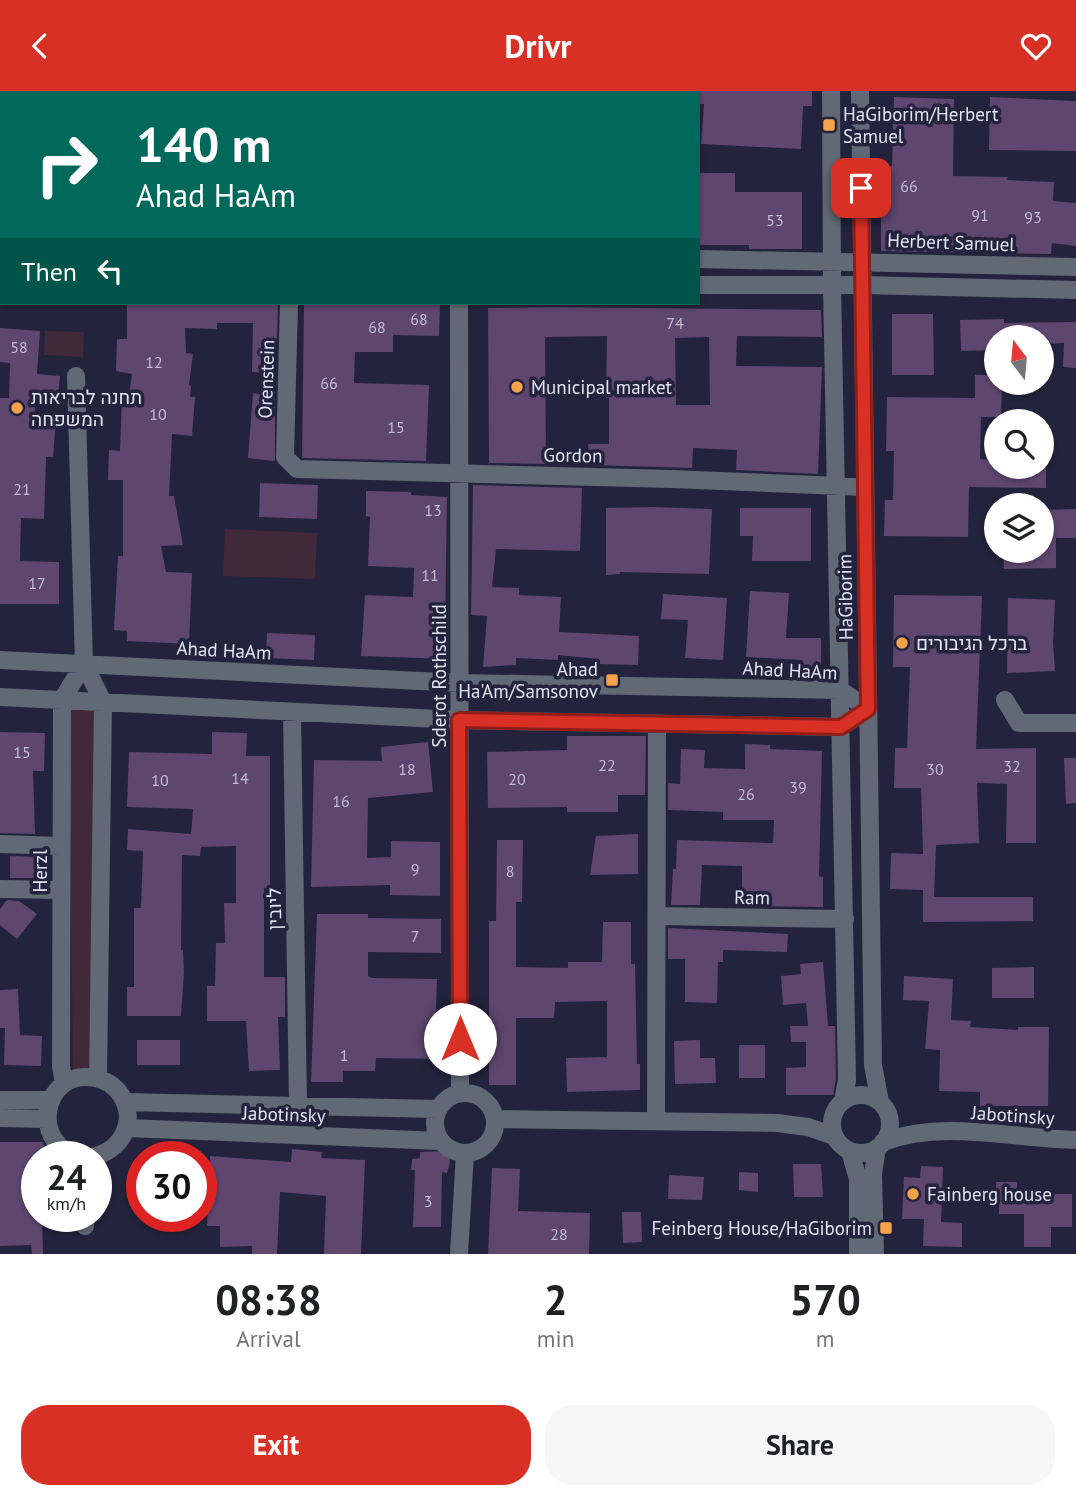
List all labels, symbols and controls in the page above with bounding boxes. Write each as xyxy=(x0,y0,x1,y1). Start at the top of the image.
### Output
text: Drivr xyxy=(504,25,572,67)
icon: back xyxy=(21,27,59,65)
icon: heart xyxy=(1017,27,1055,65)
place label: HaGiborim/Herbert Samuel xyxy=(843,102,999,148)
text: 140 m xyxy=(136,112,271,176)
marker: HaGiborim/Herbert Samuel xyxy=(821,117,837,133)
icon: right xyxy=(21,119,112,210)
pin xyxy=(831,158,891,218)
icon: arrive xyxy=(842,169,880,207)
text: Ahad HaAm xyxy=(136,174,296,216)
house number: 66 xyxy=(900,176,918,196)
house number: 91 xyxy=(971,205,989,225)
house number: 93 xyxy=(1024,207,1042,227)
house number: 53 xyxy=(766,210,784,230)
street label: Herbert Samuel xyxy=(887,228,1016,256)
icon: left xyxy=(91,252,129,290)
text: Then xyxy=(21,255,77,288)
house number: 68 xyxy=(410,309,428,329)
house number: 74 xyxy=(666,313,684,333)
house number: 68 xyxy=(368,317,386,337)
north arrow xyxy=(984,325,1054,395)
map controls xyxy=(984,325,1054,563)
house number: 58 xyxy=(10,337,28,357)
street label: Orenstein xyxy=(253,339,279,419)
house number: 12 xyxy=(145,352,163,372)
house number: 66 xyxy=(320,373,338,393)
place label: Municipal market xyxy=(531,375,673,399)
marker: Municipal market xyxy=(509,379,525,395)
place label: תחנה לבריאות המשפחה xyxy=(31,385,142,431)
marker: תחנה לבריאות המשפחה xyxy=(9,400,25,416)
house number: 10 xyxy=(149,404,167,424)
button: search xyxy=(984,409,1054,479)
house number: 15 xyxy=(387,417,405,437)
street label: Gordon xyxy=(543,442,603,468)
house number: 21 xyxy=(13,479,31,499)
button: layers xyxy=(984,493,1054,563)
house number: 13 xyxy=(424,500,442,520)
street label: HaGiborim xyxy=(832,554,858,640)
house number: 11 xyxy=(421,565,439,585)
house number: 17 xyxy=(28,573,46,593)
street label: Sderot Rothschild xyxy=(427,604,451,748)
place label: ברכל הגיבורים xyxy=(916,631,1027,655)
marker: ברכל הגיבורים xyxy=(894,635,910,651)
street label: Ahad HaAm xyxy=(176,636,272,664)
street label: Ahad HaAm xyxy=(742,656,838,684)
place label: Ahad Ha'Am/Samsonov xyxy=(458,657,598,703)
marker: Ahad Ha'Am/Samsonov xyxy=(604,672,620,688)
house number: 15 xyxy=(13,742,31,762)
house number: 22 xyxy=(598,755,616,775)
house number: 32 xyxy=(1003,756,1021,776)
house number: 18 xyxy=(398,759,416,779)
house number: 30 xyxy=(926,759,944,779)
house number: 14 xyxy=(231,768,249,788)
house number: 20 xyxy=(508,769,526,789)
house number: 10 xyxy=(151,770,169,790)
house number: 39 xyxy=(789,777,807,797)
house number: 26 xyxy=(737,784,755,804)
house number: 16 xyxy=(332,791,350,811)
street label: Herzl xyxy=(28,849,52,892)
house number: 9 xyxy=(411,859,419,879)
house number: 8 xyxy=(506,861,514,881)
street label: Ram xyxy=(734,885,770,909)
street label: ליובין xyxy=(262,887,286,930)
house number: 7 xyxy=(411,926,419,946)
position arrow xyxy=(423,1002,497,1076)
house number: 1 xyxy=(340,1045,348,1065)
street label: Jabotinsky xyxy=(970,1100,1055,1130)
street label: Jabotinsky xyxy=(241,1101,326,1127)
speed limit sign: 30 xyxy=(126,1141,217,1232)
text: 24 xyxy=(47,1154,86,1200)
place label: Fainberg house xyxy=(927,1182,1052,1206)
marker: Fainberg house xyxy=(905,1186,921,1202)
house number: 3 xyxy=(424,1191,432,1211)
text: km/h xyxy=(47,1192,86,1215)
place label: Feinberg House/HaGiborim xyxy=(651,1216,872,1240)
marker: Feinberg House/HaGiborim xyxy=(878,1220,894,1236)
house number: 28 xyxy=(550,1224,568,1244)
text: 08:38 xyxy=(215,1272,322,1327)
text: 2 xyxy=(544,1272,567,1327)
text: 570 xyxy=(789,1272,861,1327)
text: Arrival xyxy=(236,1324,301,1353)
text: min xyxy=(537,1324,574,1353)
text: m xyxy=(816,1324,834,1353)
button: Exit xyxy=(21,1405,531,1485)
button: Share xyxy=(545,1405,1055,1485)

